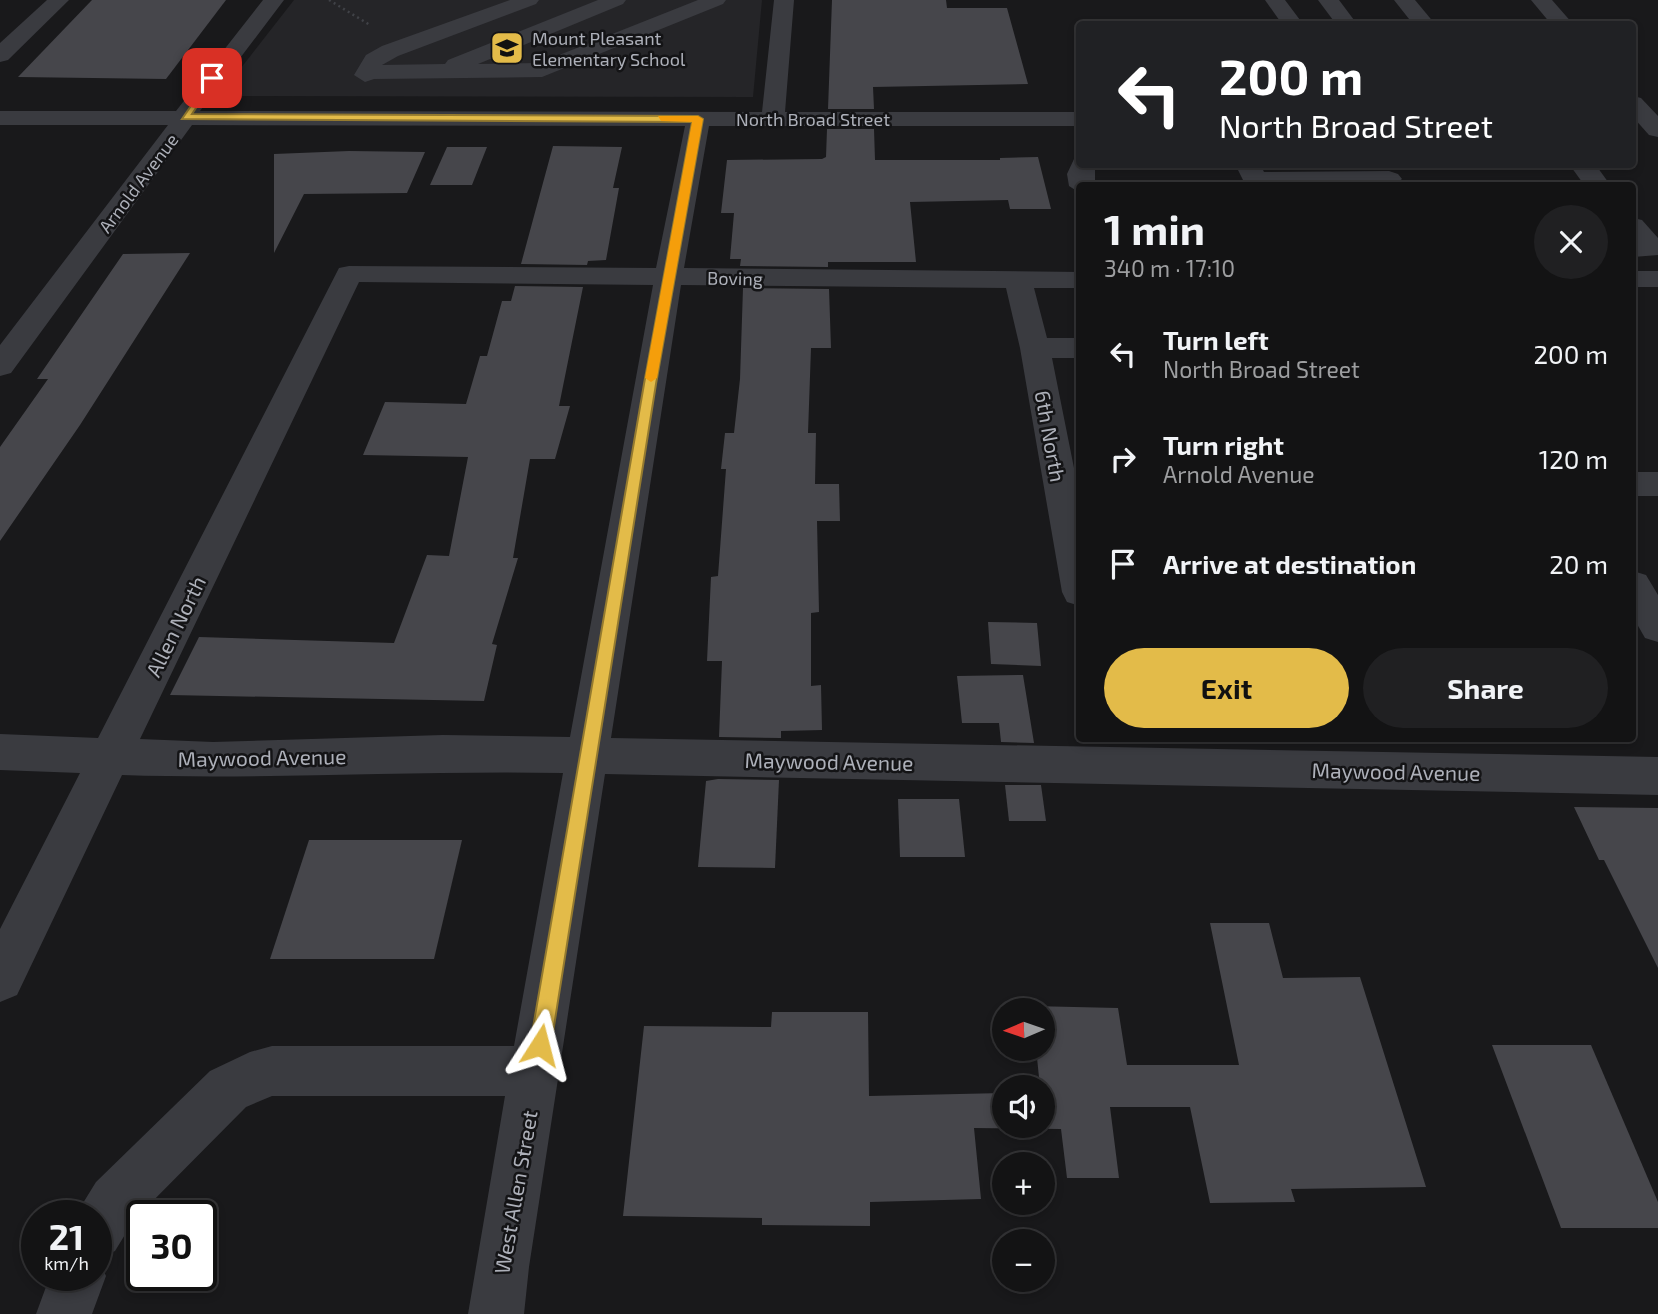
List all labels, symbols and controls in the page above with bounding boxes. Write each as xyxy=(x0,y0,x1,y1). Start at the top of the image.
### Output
place label: Mount Pleasant Elementary School xyxy=(532,27,686,70)
school or university icon: Mount Pleasant Elementary School xyxy=(488,29,526,67)
text: 200 m xyxy=(1219,46,1363,105)
pin xyxy=(182,48,242,108)
icon: left xyxy=(1104,49,1195,140)
icon: arrive xyxy=(193,59,231,97)
text: North Broad Street xyxy=(1219,106,1493,144)
street label: North Broad Street xyxy=(736,108,890,130)
street label: Arnold Avenue xyxy=(94,129,182,237)
text: 1 min xyxy=(1104,203,1205,253)
button: close xyxy=(1534,205,1608,279)
text: 340 m · 17:10 xyxy=(1104,254,1235,282)
street label: Boving xyxy=(707,267,763,289)
text: Turn left xyxy=(1163,324,1269,355)
icon: left xyxy=(1104,335,1142,373)
text: 200 m xyxy=(1533,338,1608,369)
text: North Broad Street xyxy=(1163,355,1360,383)
street label: 6th North xyxy=(1031,388,1071,484)
text: Turn right xyxy=(1163,429,1284,460)
icon: right xyxy=(1104,440,1142,478)
text: 120 m xyxy=(1539,443,1608,474)
text: Arnold Avenue xyxy=(1163,460,1315,488)
icon: arrive xyxy=(1104,545,1142,583)
text: Arrive at destination xyxy=(1163,548,1416,579)
text: 20 m xyxy=(1549,548,1608,579)
street label: Allen North xyxy=(140,572,210,680)
button: Exit xyxy=(1104,648,1349,728)
button: Share xyxy=(1363,648,1608,728)
street label: Maywood Avenue xyxy=(177,743,347,771)
street label: Maywood Avenue xyxy=(744,747,914,775)
street label: Maywood Avenue xyxy=(1311,757,1481,785)
north arrow xyxy=(992,998,1055,1060)
map controls xyxy=(992,998,1055,1292)
position arrow xyxy=(503,1008,577,1082)
button: sound xyxy=(992,1075,1055,1138)
street label: West Allen Street xyxy=(488,1108,542,1276)
button: + xyxy=(992,1152,1055,1215)
speed limit sign: 30 xyxy=(126,1200,217,1291)
text: 21 xyxy=(49,1215,84,1257)
button: − xyxy=(992,1229,1055,1292)
text: km/h xyxy=(44,1252,89,1274)

